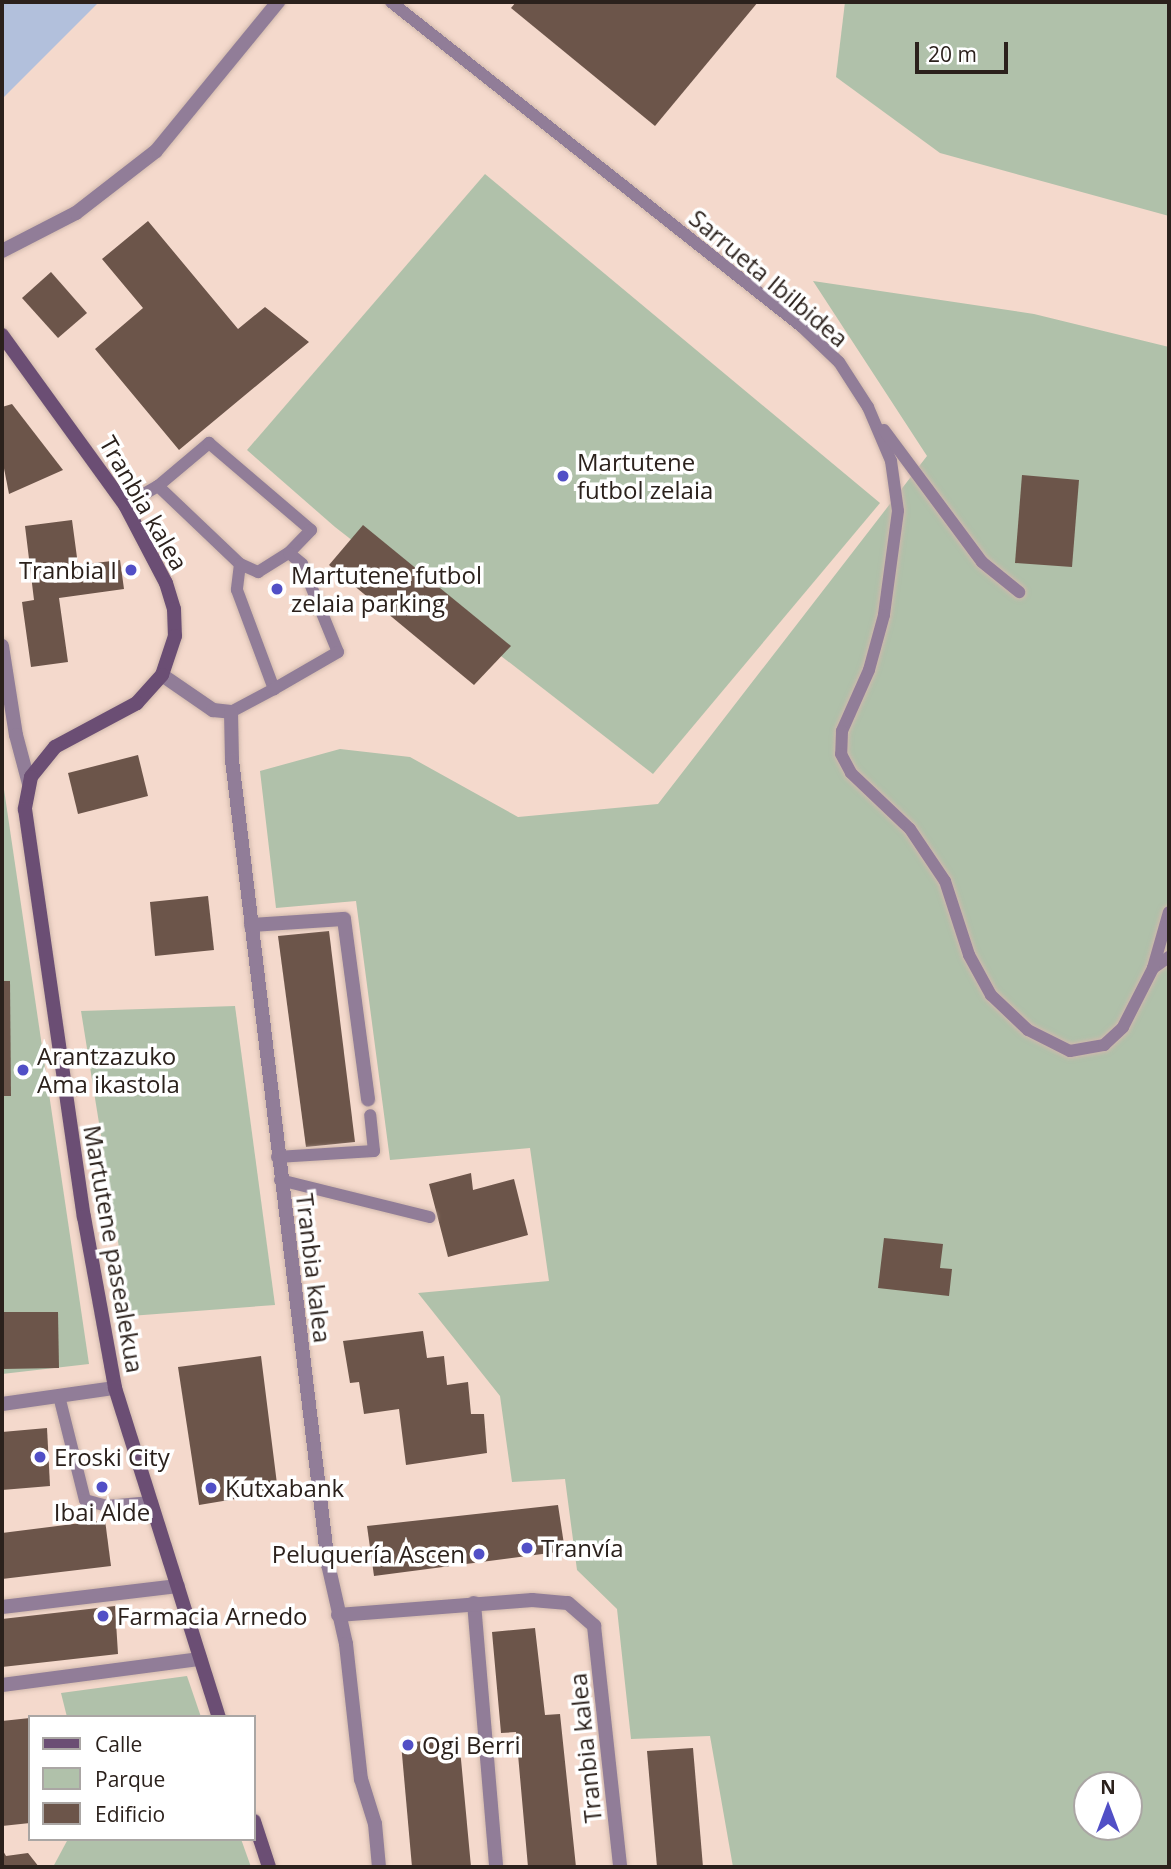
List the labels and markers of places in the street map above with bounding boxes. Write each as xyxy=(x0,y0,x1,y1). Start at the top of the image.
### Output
place label: Martutene futbol zelaia xyxy=(577,448,713,504)
marker: Martutene futbol zelaia xyxy=(555,468,571,484)
place label: Tranbia I xyxy=(19,556,117,584)
place label: Martutene futbol zelaia parking xyxy=(291,561,482,617)
marker: Tranbia I xyxy=(123,562,139,578)
marker: Martutene futbol zelaia parking xyxy=(269,581,285,597)
place label: Arantzazuko Ama ikastola xyxy=(37,1042,180,1098)
marker: Arantzazuko Ama ikastola xyxy=(15,1062,31,1078)
place label: Eroski City xyxy=(54,1443,170,1471)
marker: Eroski City xyxy=(32,1449,48,1465)
place label: Kutxabank xyxy=(225,1474,344,1502)
marker: Ibai Alde xyxy=(94,1479,110,1495)
marker: Kutxabank xyxy=(203,1480,219,1496)
place label: Ibai Alde xyxy=(54,1498,150,1526)
place label: Tranvía xyxy=(541,1534,623,1562)
place label: Peluquería Ascen xyxy=(272,1540,465,1568)
marker: Tranvía xyxy=(519,1540,535,1556)
marker: Peluquería Ascen xyxy=(471,1546,487,1562)
place label: Farmacia Arnedo xyxy=(117,1602,308,1630)
marker: Farmacia Arnedo xyxy=(95,1608,111,1624)
place label: Ogi Berri xyxy=(422,1731,521,1759)
marker: Ogi Berri xyxy=(400,1737,416,1753)

